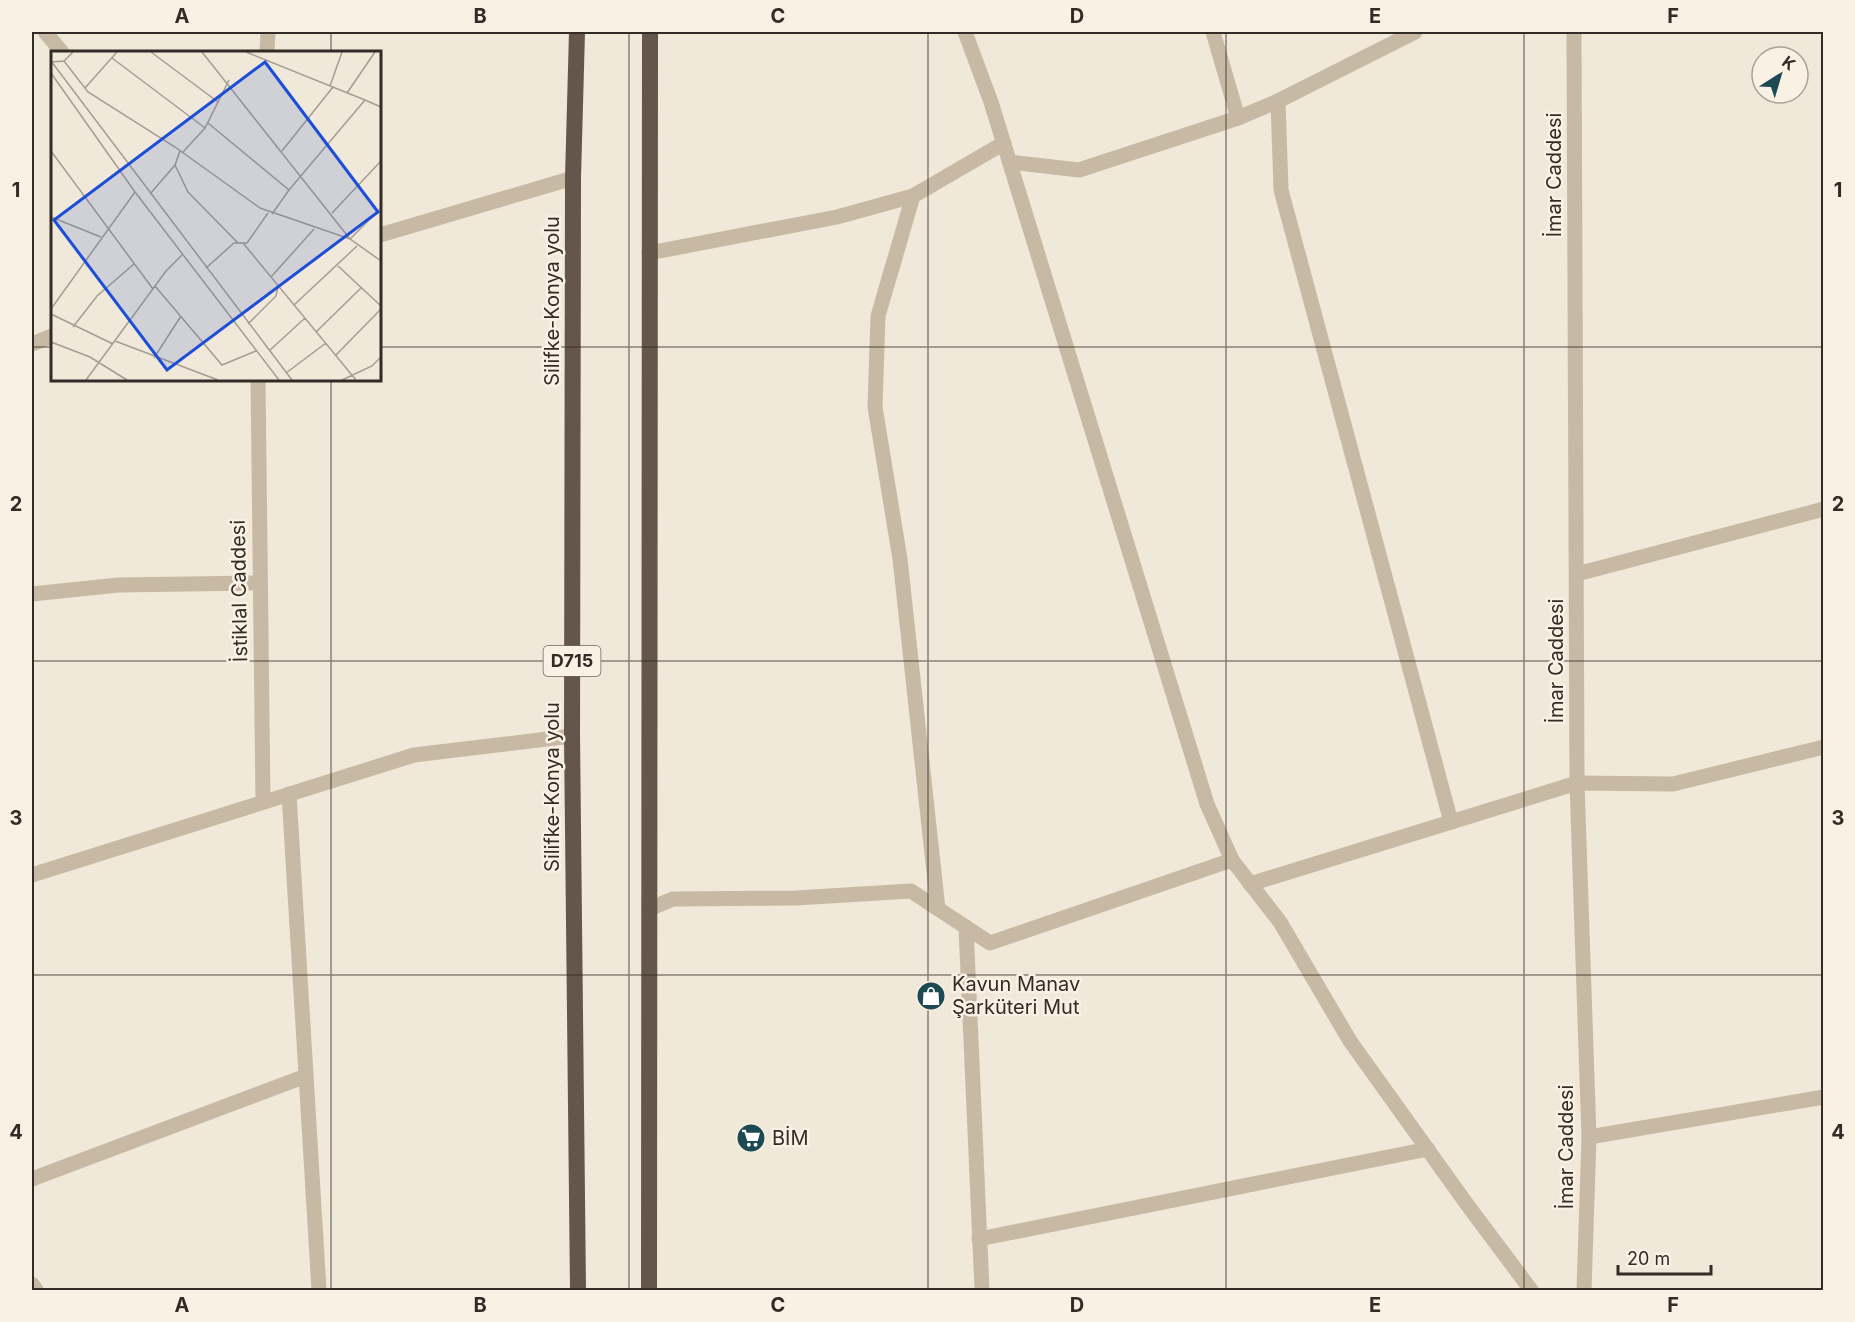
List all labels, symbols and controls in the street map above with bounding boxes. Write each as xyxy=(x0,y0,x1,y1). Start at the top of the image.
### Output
text: A xyxy=(175,4,190,28)
text: B xyxy=(473,4,487,28)
text: C xyxy=(771,4,785,28)
text: D xyxy=(1070,4,1084,28)
text: E xyxy=(1369,4,1381,28)
text: F xyxy=(1667,4,1679,28)
north arrow xyxy=(1750,45,1810,105)
inset map xyxy=(51,51,381,381)
text: K xyxy=(1778,52,1800,75)
street label: İmar Caddesi xyxy=(1541,113,1566,237)
text: 1 xyxy=(12,178,20,202)
text: 1 xyxy=(1834,178,1842,202)
street label: Silifke-Konya yolu xyxy=(540,216,564,386)
text: 2 xyxy=(10,492,22,516)
text: 2 xyxy=(1832,492,1844,516)
street label: İstiklal Caddesi xyxy=(225,520,252,662)
street label: İmar Caddesi xyxy=(1543,599,1568,723)
road number: D715 xyxy=(544,646,600,676)
street label: Silifke-Konya yolu xyxy=(540,702,564,872)
text: 3 xyxy=(10,806,22,830)
text: 3 xyxy=(1832,806,1844,830)
place label: Kavun Manav Şarküteri Mut xyxy=(952,972,1080,1019)
shop icon: Kavun Manav Şarküteri Mut xyxy=(915,980,947,1012)
street label: İmar Caddesi xyxy=(1553,1085,1578,1209)
text: 4 xyxy=(9,1120,23,1144)
text: 4 xyxy=(1831,1120,1845,1144)
supermarket icon: BİM xyxy=(735,1122,767,1154)
place label: BİM xyxy=(772,1125,809,1150)
scale bar xyxy=(1618,1238,1711,1276)
text: 20 m xyxy=(1627,1248,1670,1269)
text: A xyxy=(175,1293,190,1317)
text: B xyxy=(473,1293,487,1317)
text: C xyxy=(771,1293,785,1317)
text: D xyxy=(1070,1293,1084,1317)
text: E xyxy=(1369,1293,1381,1317)
text: F xyxy=(1667,1293,1679,1317)

